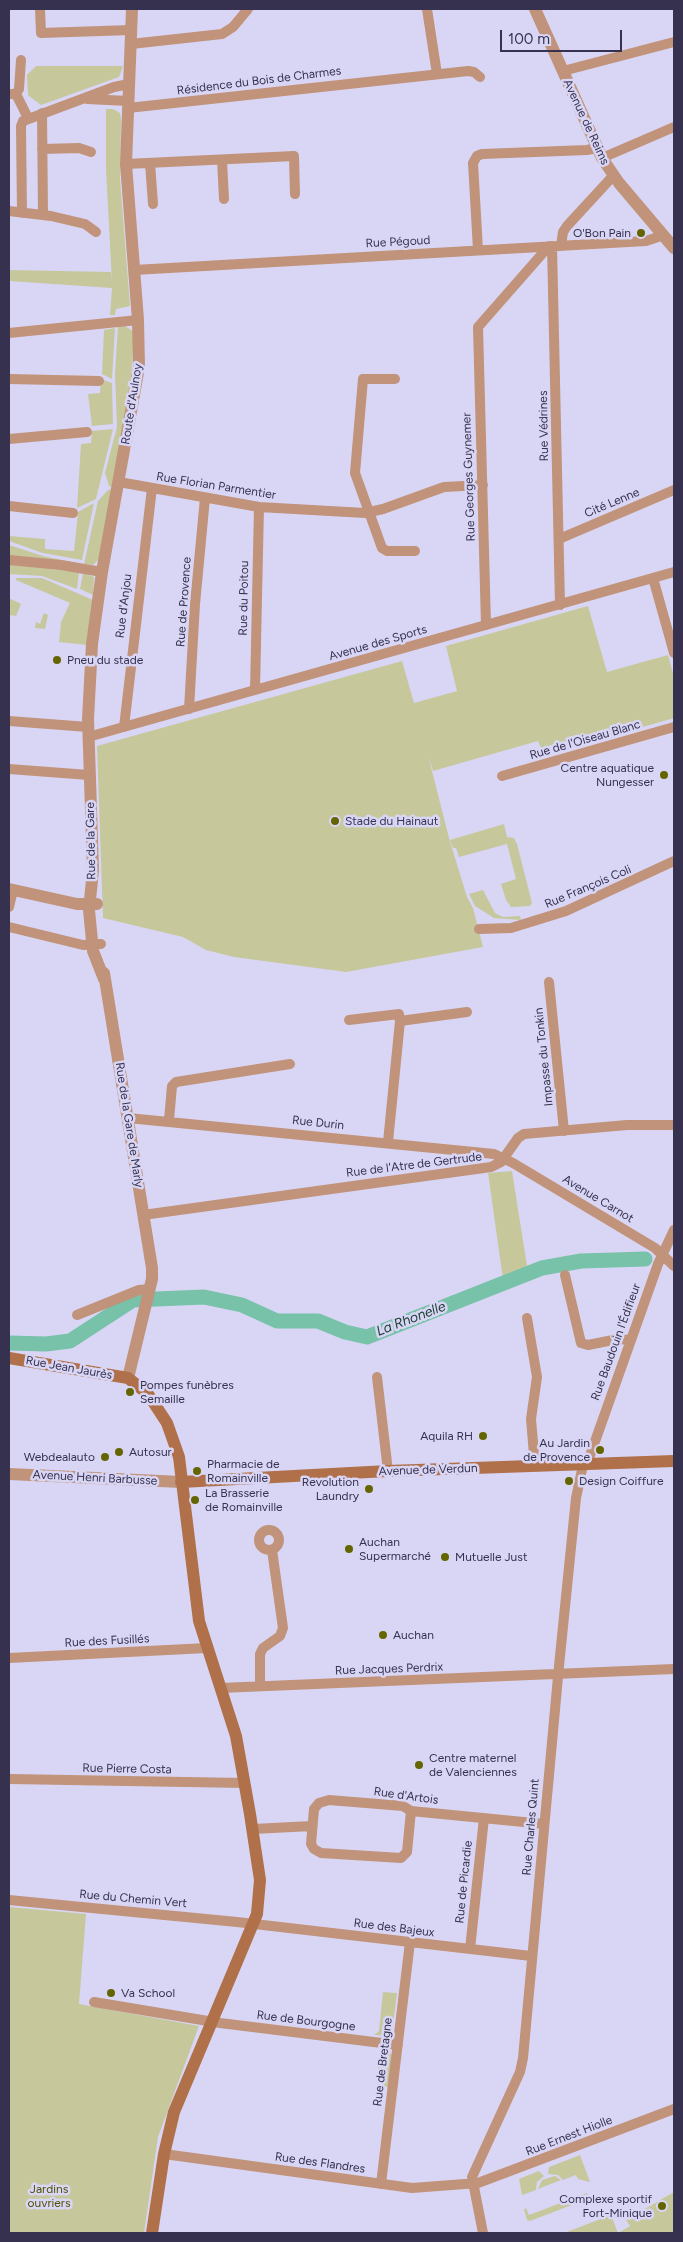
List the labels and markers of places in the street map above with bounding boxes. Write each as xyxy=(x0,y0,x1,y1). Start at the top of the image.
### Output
place label: O'Bon Pain xyxy=(573,226,631,240)
marker: O'Bon Pain xyxy=(635,227,647,239)
place label: Pneu du stade xyxy=(67,653,143,667)
marker: Pneu du stade xyxy=(51,654,63,666)
place label: Centre aquatique Nungesser xyxy=(561,761,654,789)
marker: Centre aquatique Nungesser xyxy=(658,769,670,781)
place label: Stade du Hainaut xyxy=(345,814,438,828)
marker: Stade du Hainaut xyxy=(329,815,341,827)
place label: Pompes funèbres Semaille xyxy=(140,1378,234,1406)
marker: Pompes funèbres Semaille xyxy=(124,1386,136,1398)
place label: Aquila RH xyxy=(420,1429,473,1443)
marker: Aquila RH xyxy=(477,1430,489,1442)
place label: Au Jardin de Provence xyxy=(523,1436,590,1464)
marker: Au Jardin de Provence xyxy=(594,1444,606,1456)
place label: Autosur xyxy=(129,1445,172,1459)
marker: Autosur xyxy=(113,1446,125,1458)
place label: Webdealauto xyxy=(24,1450,95,1464)
marker: Webdealauto xyxy=(99,1451,111,1463)
place label: Pharmacie de Romainville xyxy=(207,1457,280,1485)
marker: Pharmacie de Romainville xyxy=(191,1465,203,1477)
place label: Design Coiffure xyxy=(579,1474,663,1488)
place label: Revolution Laundry xyxy=(302,1475,359,1503)
marker: Design Coiffure xyxy=(563,1475,575,1487)
marker: Revolution Laundry xyxy=(363,1483,375,1495)
place label: La Brasserie de Romainville xyxy=(205,1486,283,1514)
marker: La Brasserie de Romainville xyxy=(189,1494,201,1506)
place label: Auchan Supermarché xyxy=(359,1535,431,1563)
marker: Auchan Supermarché xyxy=(343,1543,355,1555)
place label: Mutuelle Just xyxy=(455,1550,527,1564)
marker: Mutuelle Just xyxy=(439,1551,451,1563)
place label: Auchan xyxy=(393,1628,434,1642)
marker: Auchan xyxy=(377,1629,389,1641)
place label: Centre maternel de Valenciennes xyxy=(429,1751,517,1779)
marker: Centre maternel de Valenciennes xyxy=(413,1759,425,1771)
place label: Va School xyxy=(121,1986,175,2000)
marker: Va School xyxy=(105,1987,117,1999)
place label: Complexe sportif Fort-Minique xyxy=(559,2192,652,2220)
marker: Complexe sportif Fort-Minique xyxy=(656,2200,668,2212)

